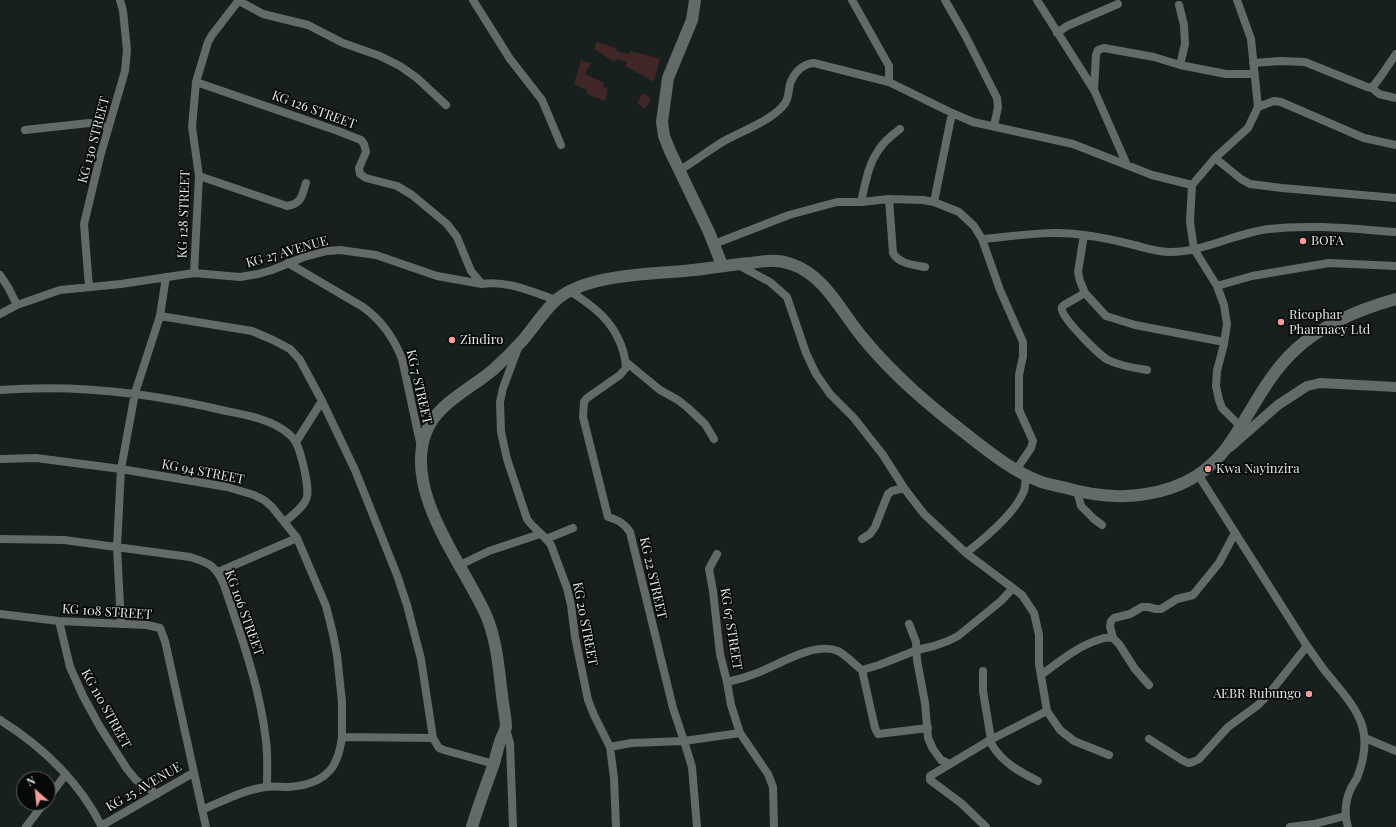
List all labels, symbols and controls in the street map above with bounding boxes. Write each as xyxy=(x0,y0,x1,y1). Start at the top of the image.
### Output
street label: KG 126 STREET xyxy=(270,88,358,132)
street label: KG 130 STREET xyxy=(75,95,113,185)
street label: KG 128 STREET xyxy=(175,169,193,259)
street label: KG 27 AVENUE xyxy=(244,233,330,271)
place label: BOFA xyxy=(1311,233,1344,249)
marker: BOFA xyxy=(1298,236,1308,246)
place label: Ricophar Pharmacy Ltd xyxy=(1289,307,1370,338)
marker: Ricophar Pharmacy Ltd xyxy=(1276,317,1286,327)
place label: Zindiro xyxy=(460,332,503,348)
marker: Zindiro xyxy=(447,335,457,345)
street label: KG 7 STREET xyxy=(403,348,435,426)
street label: KG 94 STREET xyxy=(160,456,246,488)
place label: Kwa Nayinzira xyxy=(1216,461,1300,477)
marker: Kwa Nayinzira xyxy=(1203,464,1213,474)
street label: KG 22 STREET xyxy=(636,536,670,620)
street label: KG 106 STREET xyxy=(221,568,267,658)
street label: KG 20 STREET xyxy=(569,581,601,667)
street label: KG 67 STREET xyxy=(717,587,745,671)
street label: KG 108 STREET xyxy=(61,601,153,623)
street label: KG 110 STREET xyxy=(78,667,134,751)
place label: AEBR Rubungo xyxy=(1213,686,1301,702)
marker: AEBR Rubungo xyxy=(1304,689,1314,699)
street label: KG 25 AVENUE xyxy=(103,759,185,815)
north arrow xyxy=(16,771,56,811)
text: N xyxy=(24,772,38,789)

